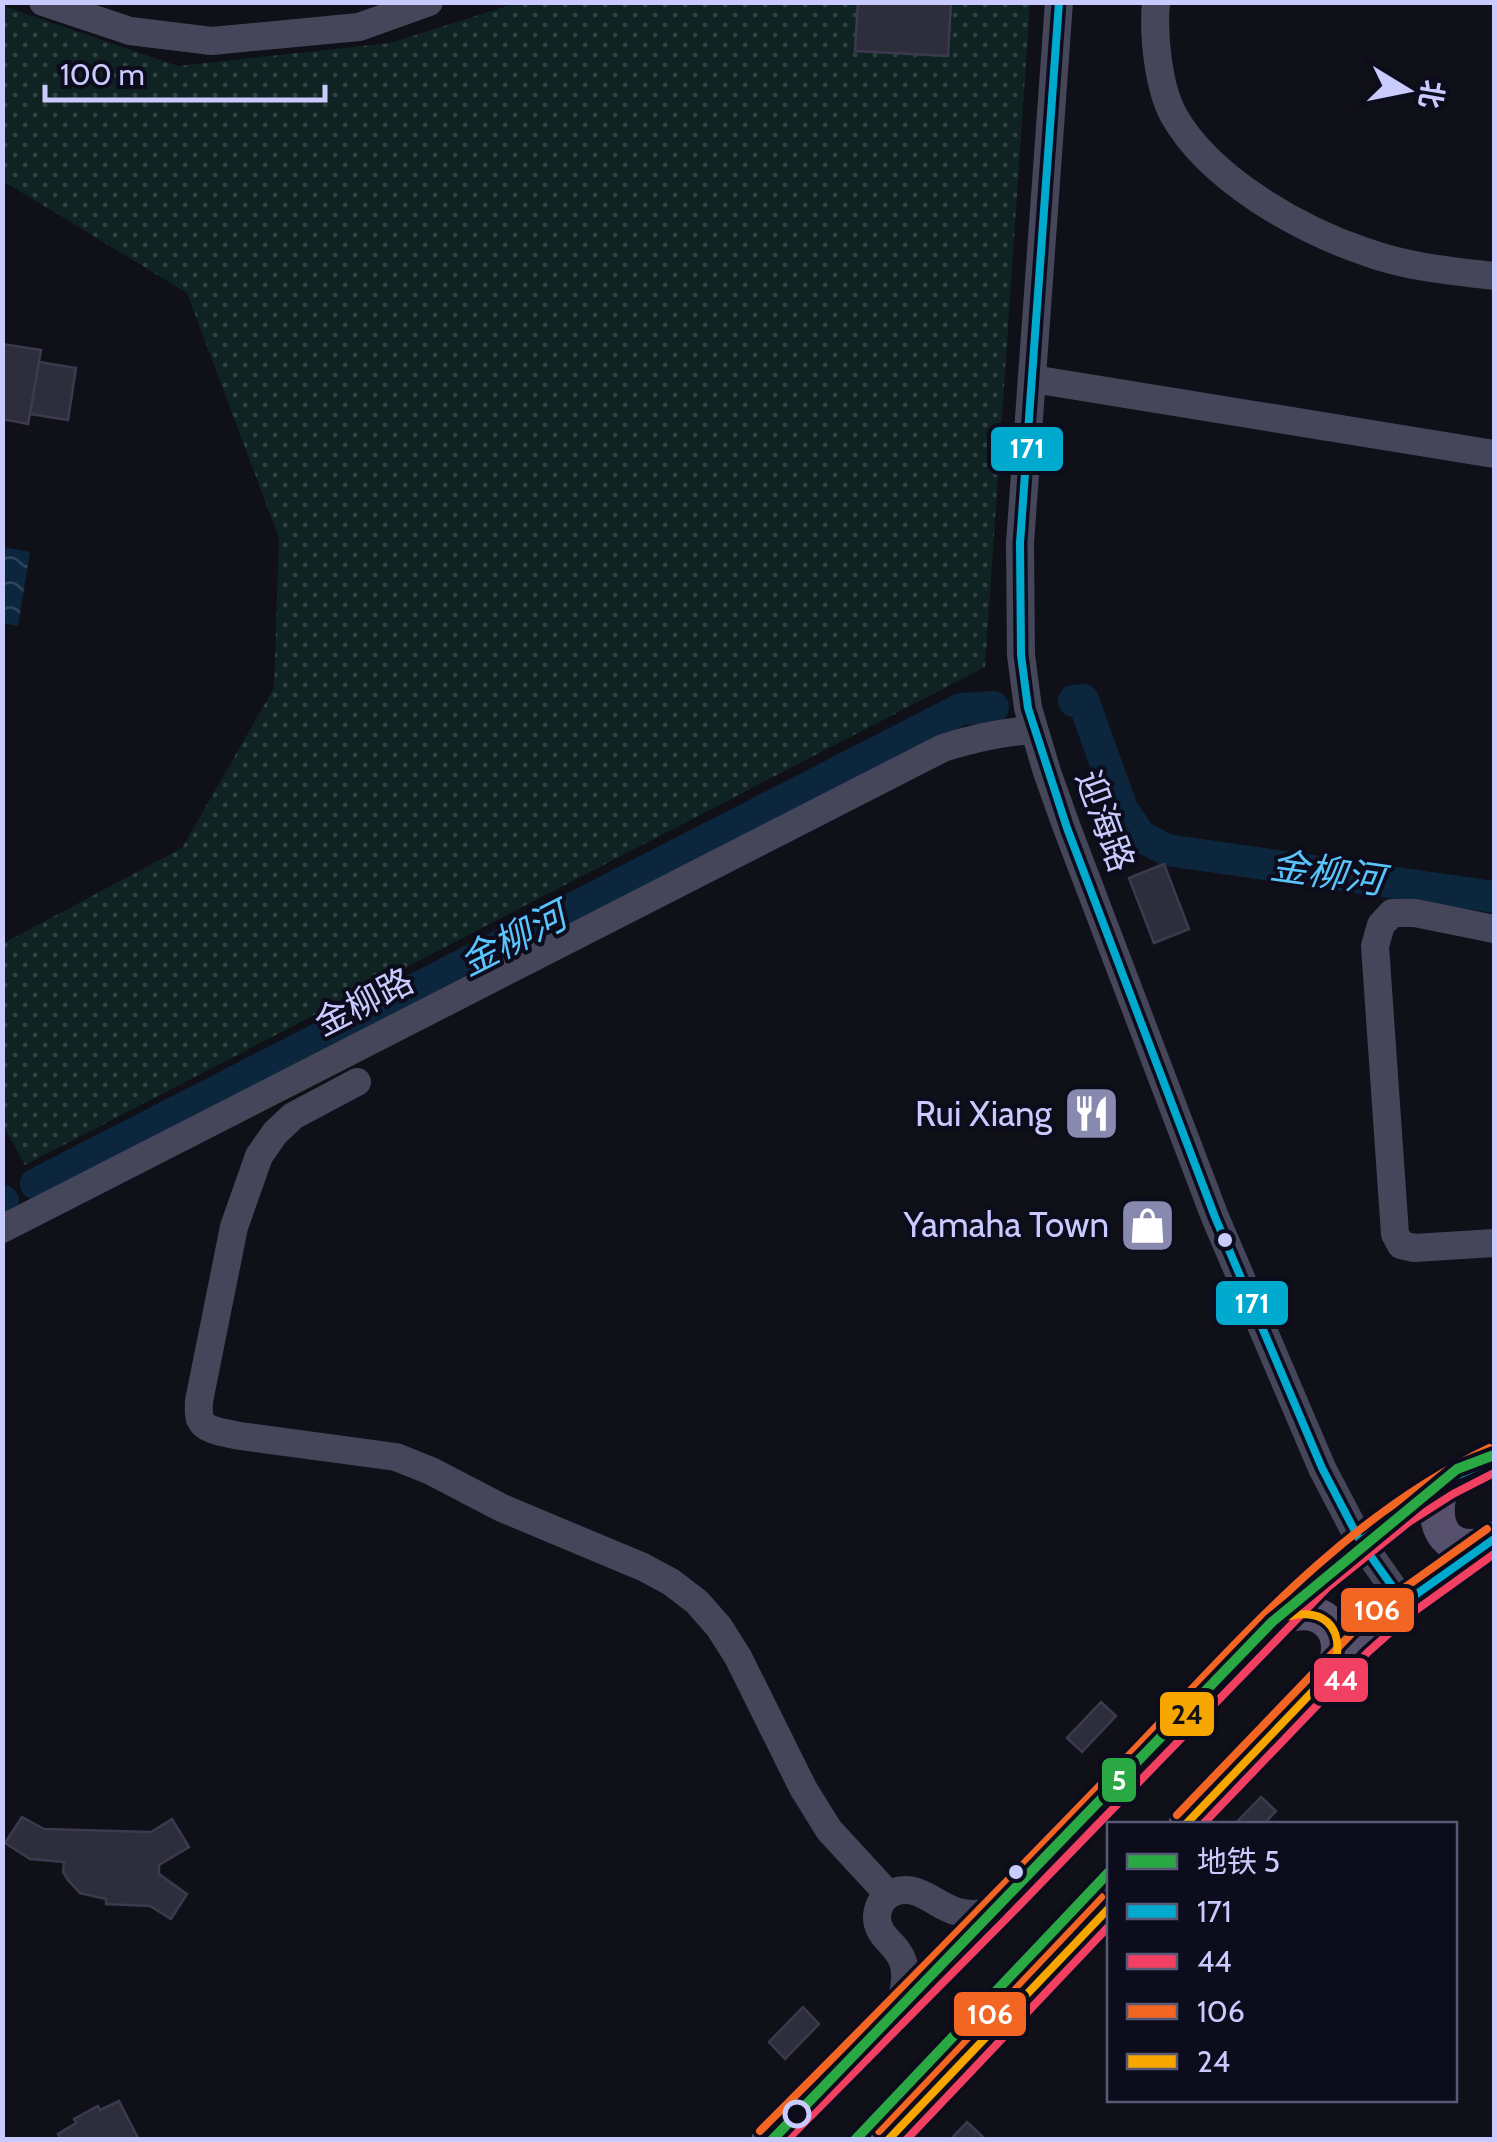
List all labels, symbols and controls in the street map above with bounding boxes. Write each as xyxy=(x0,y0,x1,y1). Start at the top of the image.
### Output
scale bar xyxy=(45,40,325,102)
north arrow xyxy=(1357,40,1457,140)
text: 100 m xyxy=(60,56,145,93)
text: 北 xyxy=(1412,78,1451,111)
line badge: 171 xyxy=(989,425,1065,473)
text: 171 xyxy=(1010,431,1044,465)
street label: 迎海路 xyxy=(1067,764,1144,878)
water label: 金柳河 xyxy=(1267,841,1394,905)
water label: 金柳河 xyxy=(451,889,580,985)
street label: 金柳路 xyxy=(307,959,420,1045)
restaurant icon: Rui Xiang xyxy=(1061,1084,1121,1144)
place label: Rui Xiang xyxy=(915,1092,1053,1135)
shop icon: Yamaha Town xyxy=(1118,1195,1178,1255)
place label: Yamaha Town xyxy=(903,1203,1109,1246)
unlabelled marker xyxy=(1215,1230,1235,1250)
line badge: 171 xyxy=(1214,1279,1290,1327)
text: 171 xyxy=(1235,1286,1269,1320)
line badge: 106 xyxy=(1339,1586,1416,1634)
text: 106 xyxy=(1354,1593,1400,1627)
line badge: 44 xyxy=(1312,1656,1370,1704)
text: 44 xyxy=(1324,1663,1358,1697)
line badge: 24 xyxy=(1158,1690,1216,1738)
text: 24 xyxy=(1171,1697,1203,1731)
line badge: 5 xyxy=(1100,1756,1138,1804)
text: 5 xyxy=(1111,1763,1127,1797)
legend xyxy=(1107,1822,1457,2102)
text: 地铁 5 xyxy=(1197,1843,1280,1880)
unlabelled marker xyxy=(1006,1862,1026,1882)
text: 171 xyxy=(1197,1893,1232,1930)
text: 44 xyxy=(1197,1943,1232,1980)
line badge: 106 xyxy=(952,1990,1028,2038)
text: 106 xyxy=(1197,1993,1245,2030)
text: 106 xyxy=(967,1997,1013,2031)
text: 24 xyxy=(1197,2043,1230,2080)
unlabelled marker xyxy=(784,2101,810,2127)

